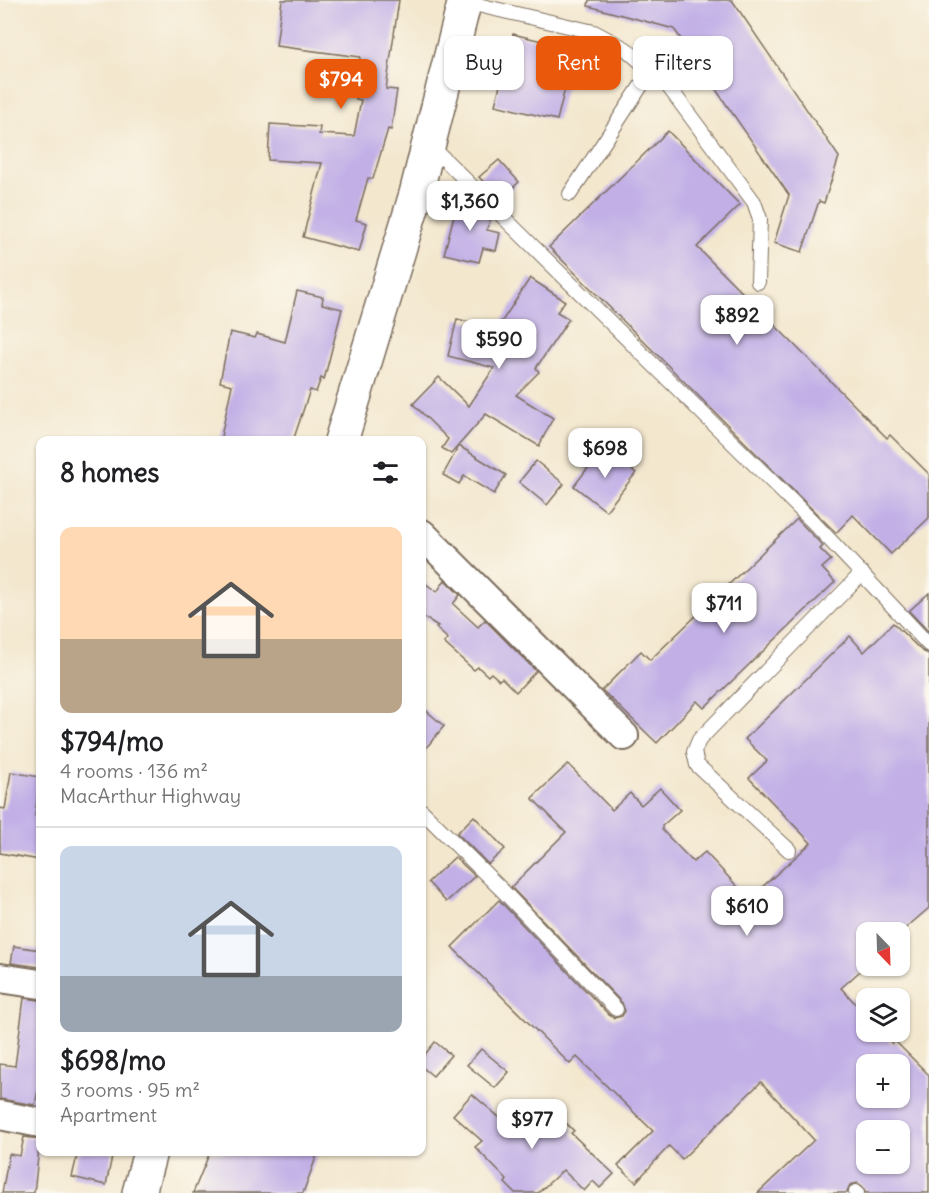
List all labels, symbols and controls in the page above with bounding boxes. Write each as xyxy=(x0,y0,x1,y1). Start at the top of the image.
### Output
chip: Buy xyxy=(444,36,524,90)
chip: Rent xyxy=(536,36,621,90)
chip: Filters xyxy=(633,36,733,90)
pin: $794 xyxy=(305,59,377,110)
text: $794 xyxy=(319,66,363,91)
pin: $1,360 xyxy=(421,181,519,232)
text: $1,360 xyxy=(441,188,499,213)
pin: $892 xyxy=(701,295,773,346)
text: $892 xyxy=(714,302,760,327)
pin: $590 xyxy=(463,319,535,370)
text: $590 xyxy=(475,326,523,351)
pin: $698 xyxy=(569,428,641,479)
text: $698 xyxy=(582,435,628,460)
text: 8 homes xyxy=(60,456,159,489)
icon: filters xyxy=(369,456,402,489)
icon: home xyxy=(177,566,285,674)
pin: $711 xyxy=(688,583,760,634)
text: $711 xyxy=(706,590,742,615)
text: $794/mo xyxy=(60,725,164,758)
text: 4 rooms · 136 m² xyxy=(60,758,208,783)
text: MacArthur Highway xyxy=(60,783,241,808)
icon: home xyxy=(177,885,285,993)
pin: $610 xyxy=(711,886,783,937)
text: $610 xyxy=(725,893,769,918)
north arrow xyxy=(856,922,910,976)
map controls xyxy=(856,922,910,1174)
button: layers xyxy=(856,988,910,1042)
text: $698/mo xyxy=(60,1044,166,1077)
button: + xyxy=(856,1054,910,1108)
text: 3 rooms · 95 m² xyxy=(60,1077,200,1102)
pin: $977 xyxy=(496,1099,568,1150)
text: Apartment xyxy=(60,1102,157,1127)
text: $977 xyxy=(511,1106,553,1131)
button: − xyxy=(856,1120,910,1174)

